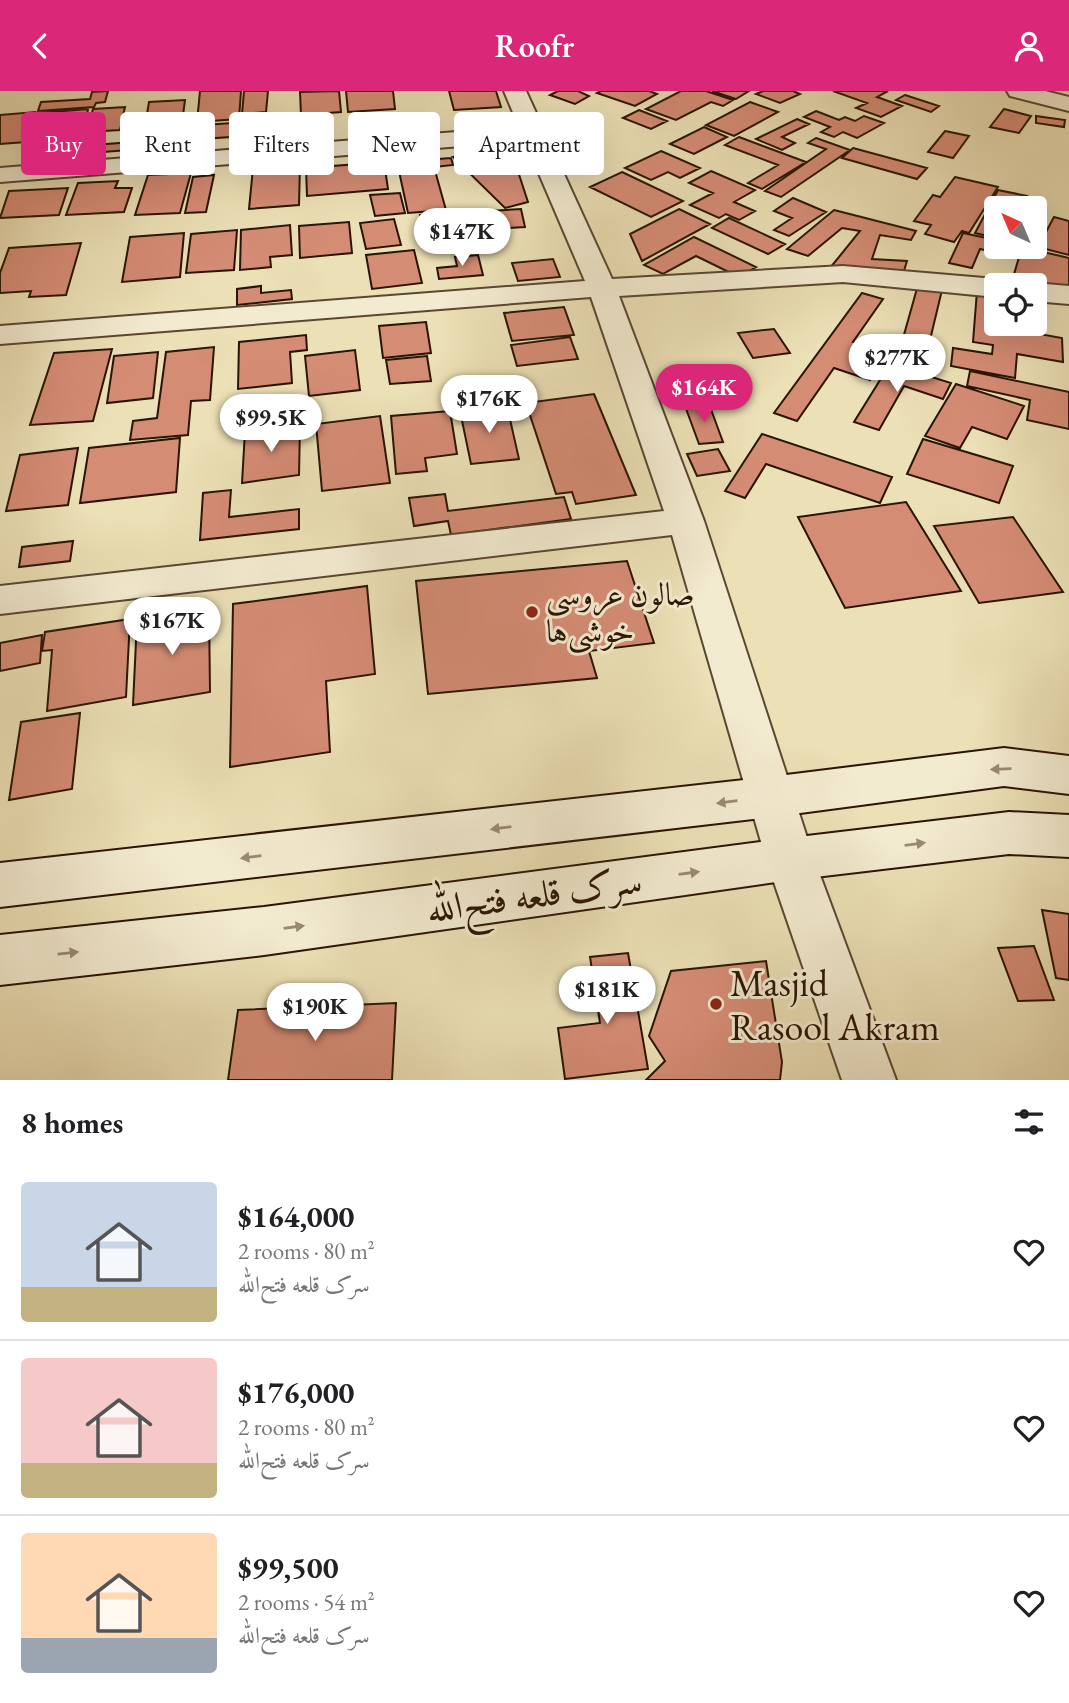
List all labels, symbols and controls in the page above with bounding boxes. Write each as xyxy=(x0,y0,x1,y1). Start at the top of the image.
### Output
text: Roofr xyxy=(495,25,574,67)
icon: back xyxy=(21,27,59,65)
icon: person xyxy=(1010,27,1048,65)
chip: Buy xyxy=(21,112,106,175)
chip: Rent xyxy=(120,112,215,175)
chip: Filters xyxy=(229,112,334,175)
chip: New xyxy=(348,112,440,175)
chip: Apartment xyxy=(454,112,604,175)
north arrow xyxy=(984,196,1046,259)
map controls xyxy=(984,196,1047,336)
pin: $147K xyxy=(413,209,511,268)
text: $147K xyxy=(430,216,494,246)
button: locate xyxy=(984,273,1047,336)
pin: $277K xyxy=(848,335,946,394)
text: $277K xyxy=(865,342,929,372)
pin: $164K xyxy=(655,365,753,424)
text: $164K xyxy=(672,372,736,402)
pin: $176K xyxy=(440,375,538,435)
text: $176K xyxy=(457,383,521,413)
pin: $99.5K xyxy=(214,395,328,454)
text: $99.5K xyxy=(236,402,306,432)
place label: صالون عروسی خوشی‌ها xyxy=(546,573,695,654)
pin: $167K xyxy=(123,597,221,657)
marker: صالون عروسی خوشی‌ها xyxy=(524,604,540,620)
text: $167K xyxy=(140,605,204,635)
one-way arrow xyxy=(990,763,1012,774)
one-way arrow xyxy=(716,797,738,808)
one-way arrow xyxy=(490,823,512,834)
one-way arrow xyxy=(904,839,926,850)
one-way arrow xyxy=(239,851,261,862)
street label: سرک قلعه فتح‌الله xyxy=(422,851,646,943)
one-way arrow xyxy=(678,867,700,878)
one-way arrow xyxy=(283,922,305,933)
one-way arrow xyxy=(57,947,79,958)
place label: Masjid Rasool Akram xyxy=(730,958,940,1051)
pin: $181K xyxy=(558,967,656,1026)
text: $181K xyxy=(575,974,639,1004)
pin: $190K xyxy=(266,983,364,1043)
text: $190K xyxy=(283,991,347,1021)
marker: Masjid Rasool Akram xyxy=(708,996,724,1012)
text: 8 homes xyxy=(21,1103,123,1142)
icon: filters xyxy=(1010,1103,1048,1141)
text: $164,000 xyxy=(238,1197,354,1236)
icon: home xyxy=(77,1210,161,1294)
icon: heart xyxy=(1010,1233,1048,1271)
text: 2 rooms · 80 m² xyxy=(238,1236,375,1266)
text: سرک قلعه فتح‌الله xyxy=(238,1269,370,1299)
text: $176,000 xyxy=(238,1373,354,1412)
icon: home xyxy=(77,1386,161,1470)
icon: heart xyxy=(1010,1409,1048,1447)
text: 2 rooms · 80 m² xyxy=(238,1412,375,1442)
text: سرک قلعه فتح‌الله xyxy=(238,1445,370,1475)
text: $99,500 xyxy=(238,1548,339,1587)
icon: home xyxy=(77,1561,161,1645)
icon: heart xyxy=(1010,1584,1048,1622)
text: 2 rooms · 54 m² xyxy=(238,1587,375,1617)
text: سرک قلعه فتح‌الله xyxy=(238,1620,370,1650)

